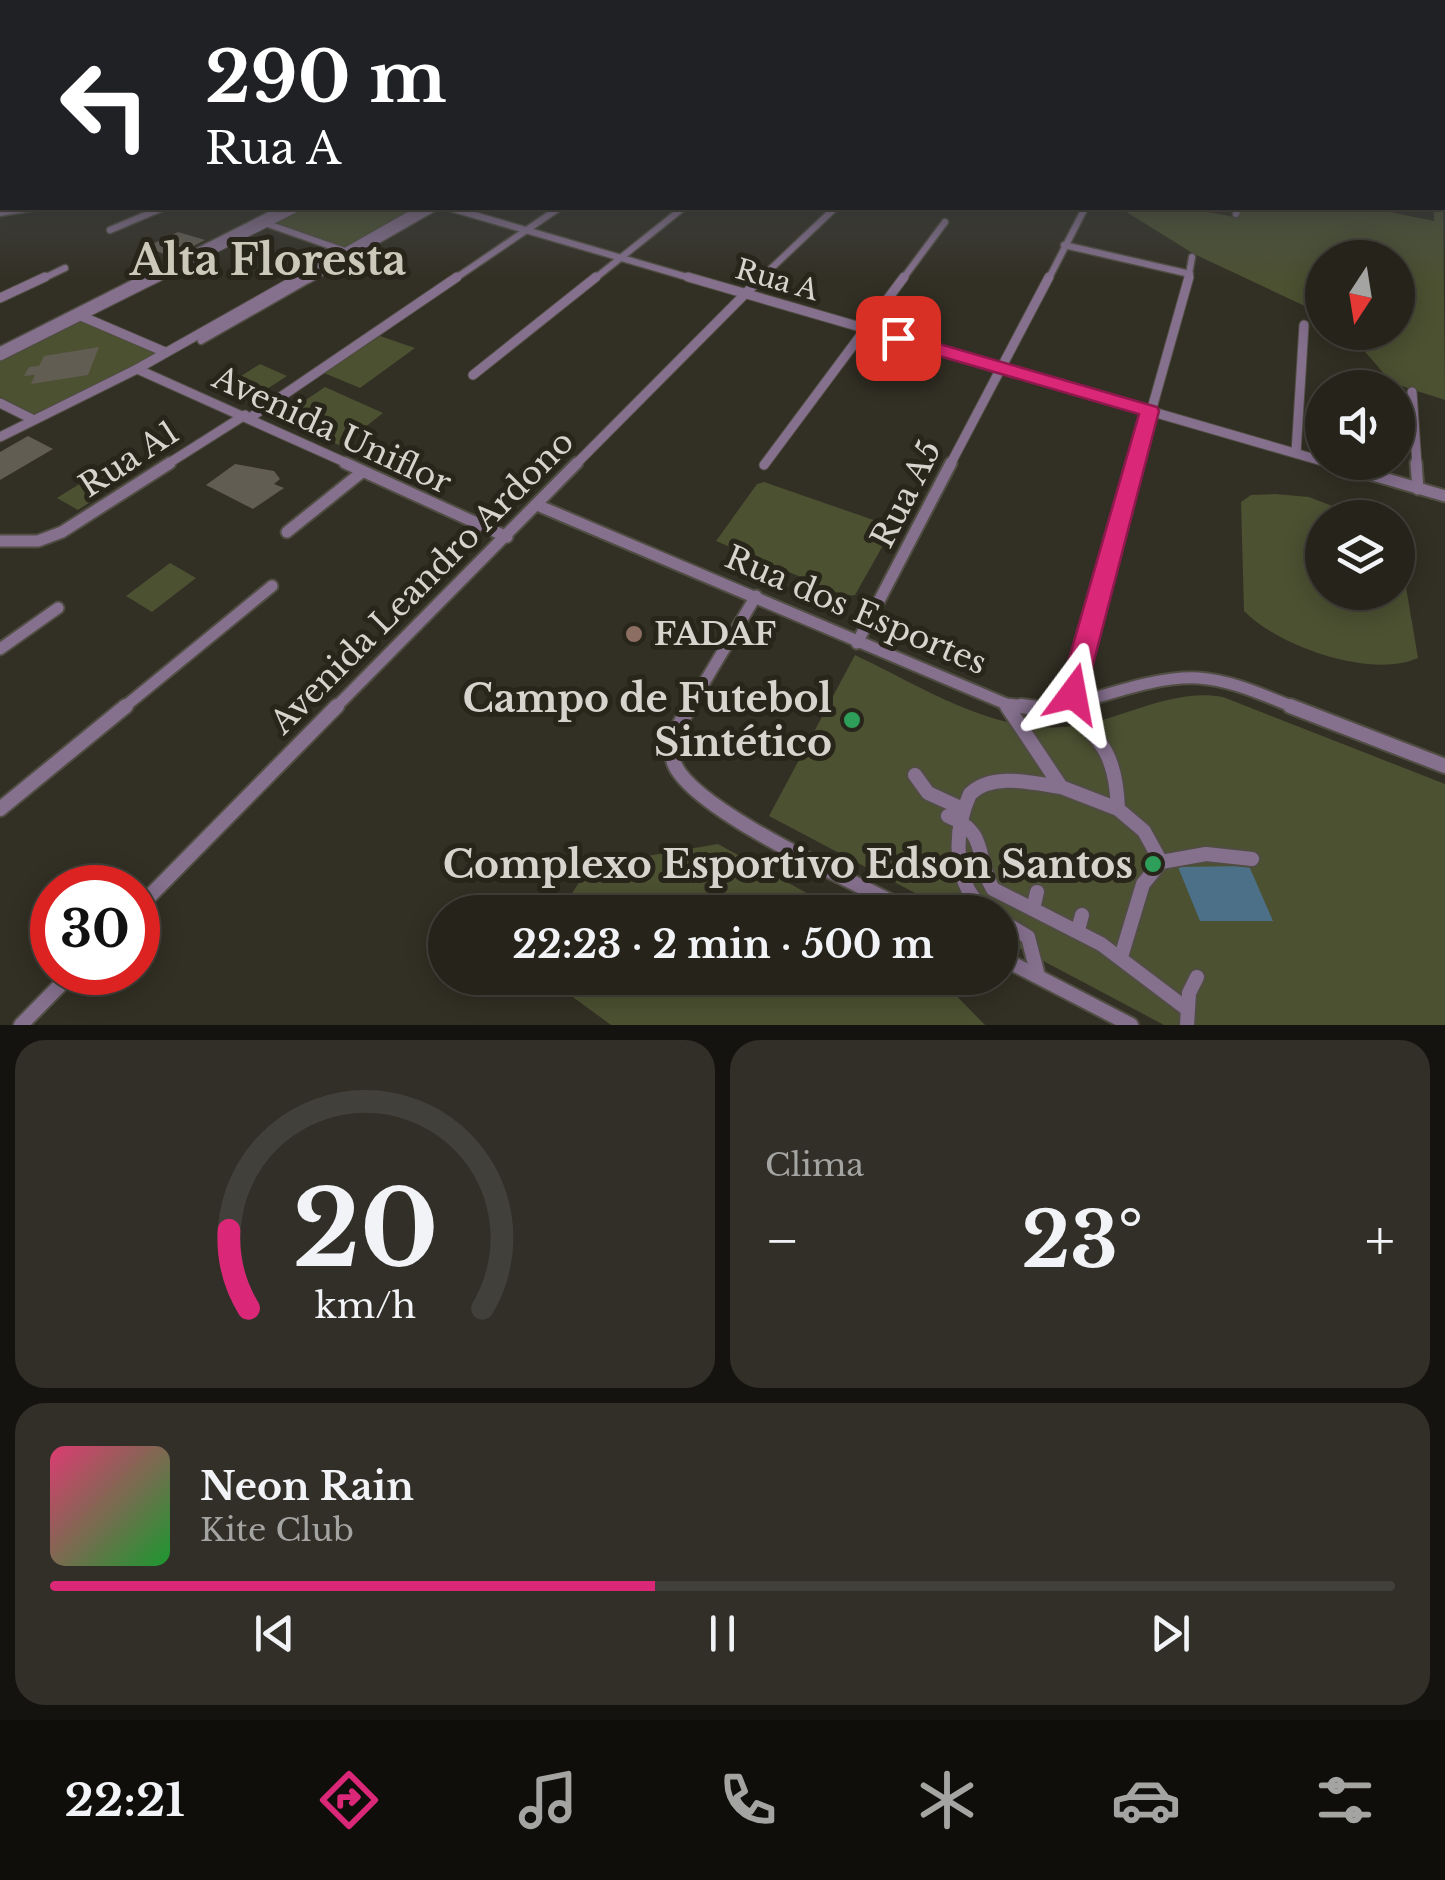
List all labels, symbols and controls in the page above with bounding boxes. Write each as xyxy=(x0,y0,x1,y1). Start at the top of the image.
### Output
text: 290 m xyxy=(205,34,447,121)
icon: left xyxy=(40,40,170,170)
text: Rua A xyxy=(205,120,341,176)
district label: Alta Floresta xyxy=(129,234,406,286)
north arrow xyxy=(1305,240,1415,350)
map controls xyxy=(1305,240,1415,610)
street label: Rua A xyxy=(732,252,823,309)
pin xyxy=(856,296,941,381)
icon: arrive xyxy=(871,311,926,366)
street label: Avenida Uniflor xyxy=(205,357,458,503)
button: sound xyxy=(1305,370,1415,480)
street label: Rua A1 xyxy=(72,412,186,506)
street label: Avenida Leandro Ardono xyxy=(261,422,582,743)
street label: Rua A5 xyxy=(862,434,950,554)
button: layers xyxy=(1305,500,1415,610)
street label: Rua dos Esportes xyxy=(719,537,993,683)
place label: FADAF xyxy=(654,614,776,654)
marker: FADAF xyxy=(623,623,645,645)
position arrow xyxy=(1021,642,1125,746)
place label: Campo de Futebol Sintético xyxy=(462,675,832,766)
marker: Campo de Futebol Sintético xyxy=(841,709,863,731)
place label: Complexo Esportivo Edson Santos xyxy=(443,841,1133,888)
marker: Complexo Esportivo Edson Santos xyxy=(1142,853,1164,875)
speed limit sign: 30 xyxy=(30,865,160,995)
text: 22:23 · 2 min · 500 m xyxy=(512,921,934,968)
text: Clima xyxy=(765,1145,864,1185)
text: 20 xyxy=(292,1165,438,1294)
text: 23° xyxy=(1021,1194,1143,1287)
text: − xyxy=(765,1207,800,1275)
text: + xyxy=(1365,1207,1395,1275)
text: km/h xyxy=(314,1283,416,1328)
text: Neon Rain xyxy=(200,1463,414,1510)
text: Kite Club xyxy=(200,1510,354,1550)
icon: previous xyxy=(247,1606,302,1661)
icon: pause xyxy=(695,1606,750,1661)
icon: next xyxy=(1143,1606,1198,1661)
icon: directions xyxy=(314,1765,384,1835)
icon: music xyxy=(513,1765,583,1835)
icon: phone xyxy=(713,1765,783,1835)
icon: climate xyxy=(912,1765,982,1835)
icon: car xyxy=(1111,1765,1181,1835)
icon: filters xyxy=(1310,1765,1380,1835)
text: 22:21 xyxy=(65,1772,185,1828)

